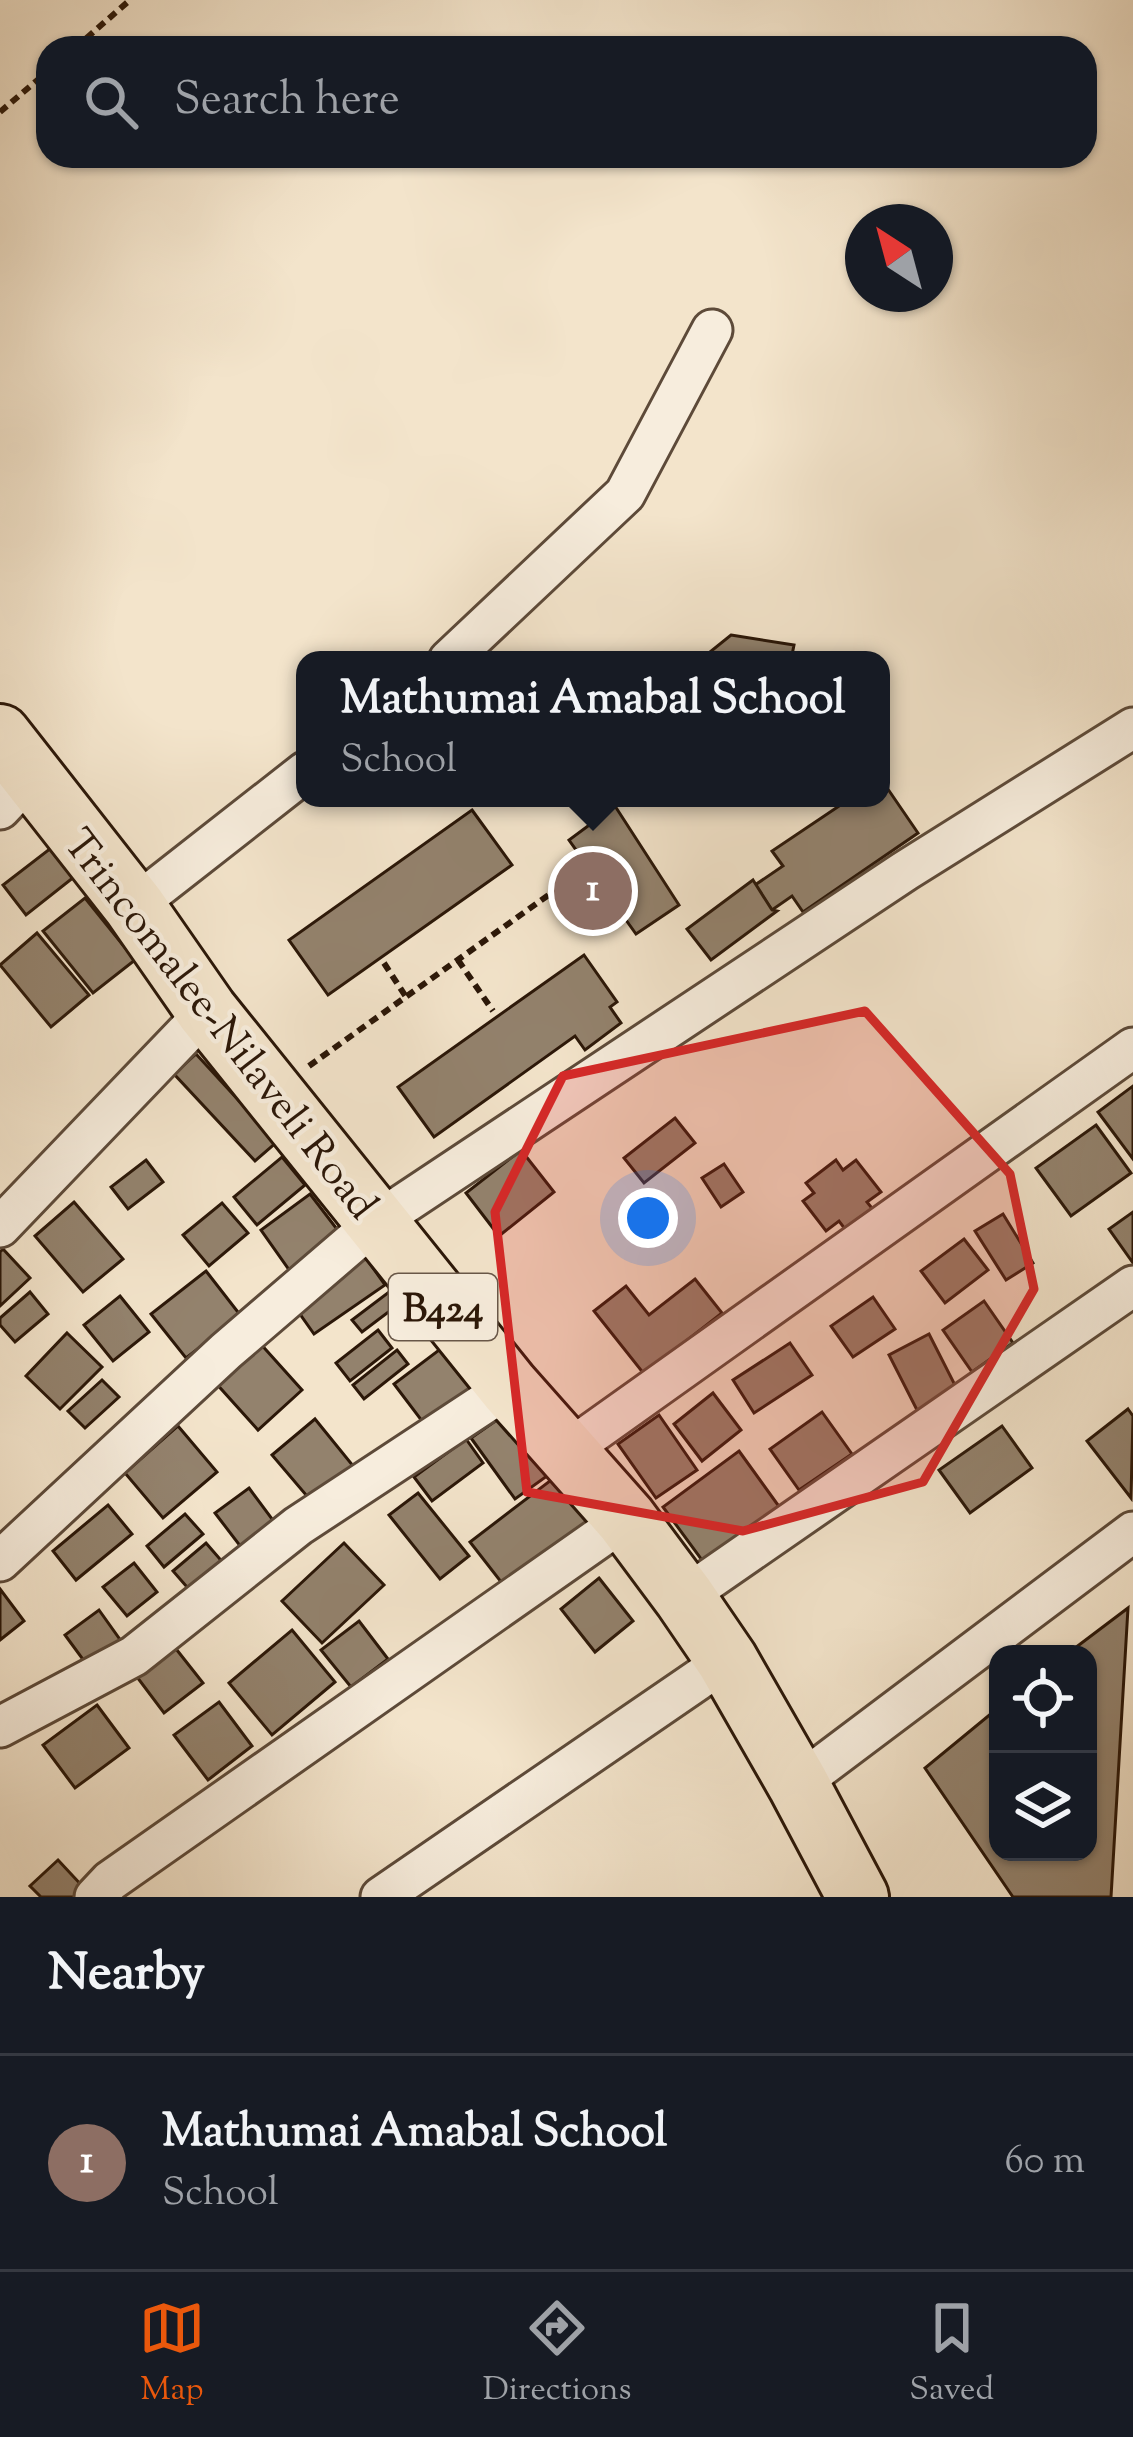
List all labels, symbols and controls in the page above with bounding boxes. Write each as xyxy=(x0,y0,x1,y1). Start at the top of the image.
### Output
search box xyxy=(36,36,1097,168)
icon: search xyxy=(78,69,144,135)
text: Search here xyxy=(174,70,400,135)
north arrow xyxy=(845,204,953,312)
popup xyxy=(296,651,890,807)
text: Mathumai Amabal School xyxy=(340,669,846,734)
text: School xyxy=(340,734,457,790)
street label: Trincomalee-Nilaveli Road xyxy=(46,818,390,1234)
pin: 1 xyxy=(554,846,632,936)
your location xyxy=(618,1188,678,1248)
road number: B424 xyxy=(389,1274,497,1340)
map controls xyxy=(989,1645,1097,1861)
button: locate xyxy=(989,1645,1097,1753)
button: layers xyxy=(989,1753,1097,1861)
text: Nearby xyxy=(48,1939,205,2012)
text: Mathumai Amabal School xyxy=(162,2102,667,2167)
text: 1 xyxy=(80,2135,94,2191)
text: 60 m xyxy=(1004,2135,1085,2191)
text: School xyxy=(162,2167,279,2223)
tab: Map xyxy=(139,2295,205,2415)
tab: Directions xyxy=(483,2295,632,2415)
tab: Saved xyxy=(909,2295,994,2415)

